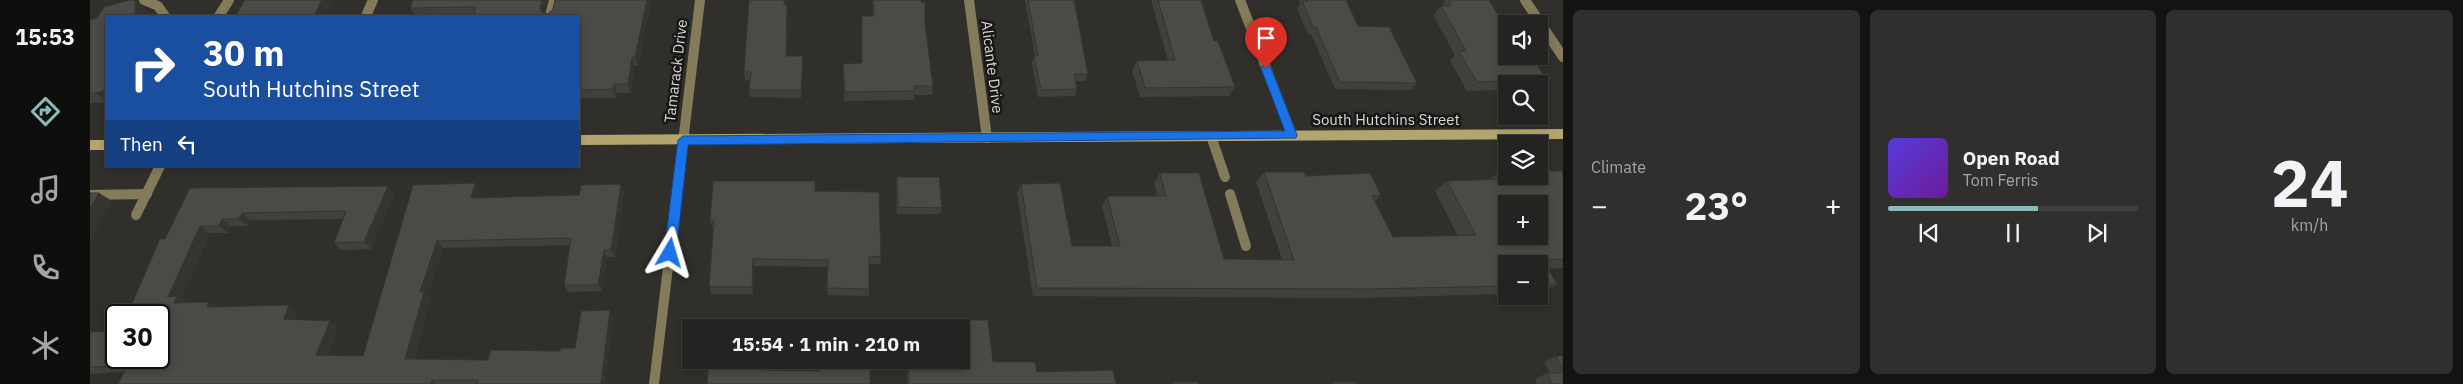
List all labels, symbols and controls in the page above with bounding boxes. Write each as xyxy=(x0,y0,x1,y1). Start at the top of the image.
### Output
map controls xyxy=(1498,15,1548,305)
button: sound xyxy=(1498,15,1548,65)
pin xyxy=(1245,17,1287,68)
street label: Tamarack Drive xyxy=(660,18,691,124)
street label: Alicante Drive xyxy=(977,19,1008,114)
text: 15:53 xyxy=(15,22,75,51)
icon: arrive xyxy=(1252,24,1280,52)
text: 30 m xyxy=(203,30,285,76)
icon: right xyxy=(120,35,185,100)
text: South Hutchins Street xyxy=(203,74,420,103)
button: search xyxy=(1498,75,1548,125)
icon: directions xyxy=(28,94,63,129)
street label: South Hutchins Street xyxy=(1312,110,1460,129)
icon: left xyxy=(173,130,201,158)
text: Then xyxy=(120,132,163,156)
button: layers xyxy=(1498,135,1548,185)
text: 24 xyxy=(2271,140,2349,225)
text: Open Road xyxy=(1963,146,2060,170)
text: Climate xyxy=(1591,157,1646,177)
text: Tom Ferris xyxy=(1963,170,2038,190)
icon: music xyxy=(28,172,63,207)
text: 23° xyxy=(1685,181,1748,230)
text: − xyxy=(1591,187,1608,224)
text: + xyxy=(1825,187,1842,224)
button: + xyxy=(1498,195,1548,245)
text: km/h xyxy=(2291,215,2328,235)
icon: previous xyxy=(1915,219,1943,247)
icon: pause xyxy=(1999,219,2027,247)
icon: next xyxy=(2083,219,2111,247)
position arrow xyxy=(643,226,695,278)
icon: phone xyxy=(28,250,63,285)
button: − xyxy=(1498,255,1548,305)
speed limit sign: 30 xyxy=(105,304,170,369)
icon: climate xyxy=(28,328,63,363)
text: 15:54 · 1 min · 210 m xyxy=(732,332,920,356)

